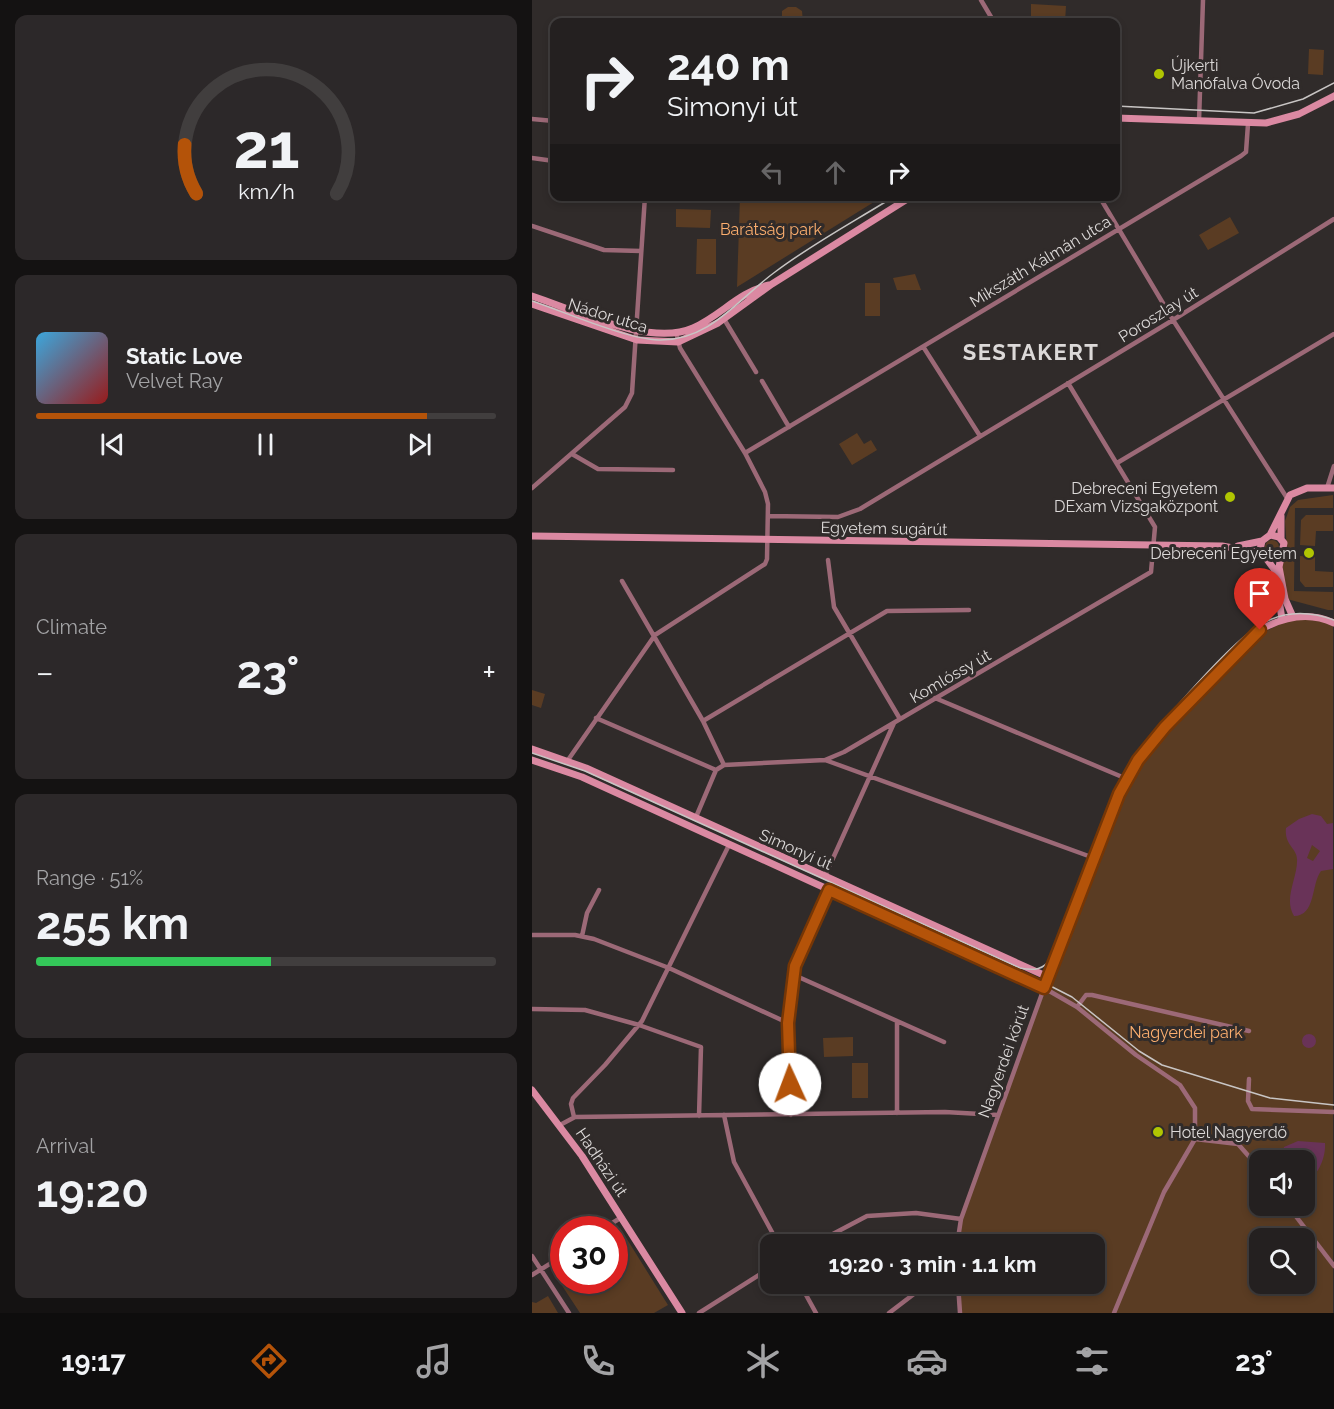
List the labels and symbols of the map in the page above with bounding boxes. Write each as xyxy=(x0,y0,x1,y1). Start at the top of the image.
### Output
place label: Újkerti Manófalva Óvoda xyxy=(1171,55,1300,93)
marker: Újkerti Manófalva Óvoda xyxy=(1152,67,1166,81)
street label: Mikszáth Kálmán utca xyxy=(966,212,1114,311)
park label: Barátság park xyxy=(720,220,823,239)
street label: Poroszlay út xyxy=(1115,282,1202,346)
street label: Nádor utca xyxy=(566,294,650,337)
district label: SESTAKERT xyxy=(963,339,1099,365)
place label: Debreceni Egyetem DExam Vizsgaközpont xyxy=(1054,479,1219,516)
marker: Debreceni Egyetem DExam Vizsgaközpont xyxy=(1223,490,1237,504)
street label: Egyetem sugárút xyxy=(820,518,948,539)
place label: Debreceni Egyetem xyxy=(1150,544,1297,563)
marker: Debreceni Egyetem xyxy=(1302,546,1316,560)
pin xyxy=(1234,568,1285,630)
street label: Komlóssy út xyxy=(906,645,995,707)
street label: Simonyi út xyxy=(756,825,836,874)
street label: Nagyerdei körút xyxy=(974,1001,1033,1120)
park label: Nagyerdei park xyxy=(1129,1023,1243,1042)
position arrow xyxy=(758,1052,822,1116)
place label: Hotel Nagyerdő xyxy=(1170,1123,1287,1142)
street label: Hadházi út xyxy=(572,1124,632,1201)
marker: Hotel Nagyerdő xyxy=(1151,1125,1165,1139)
speed limit sign: 30 xyxy=(550,1216,628,1294)

